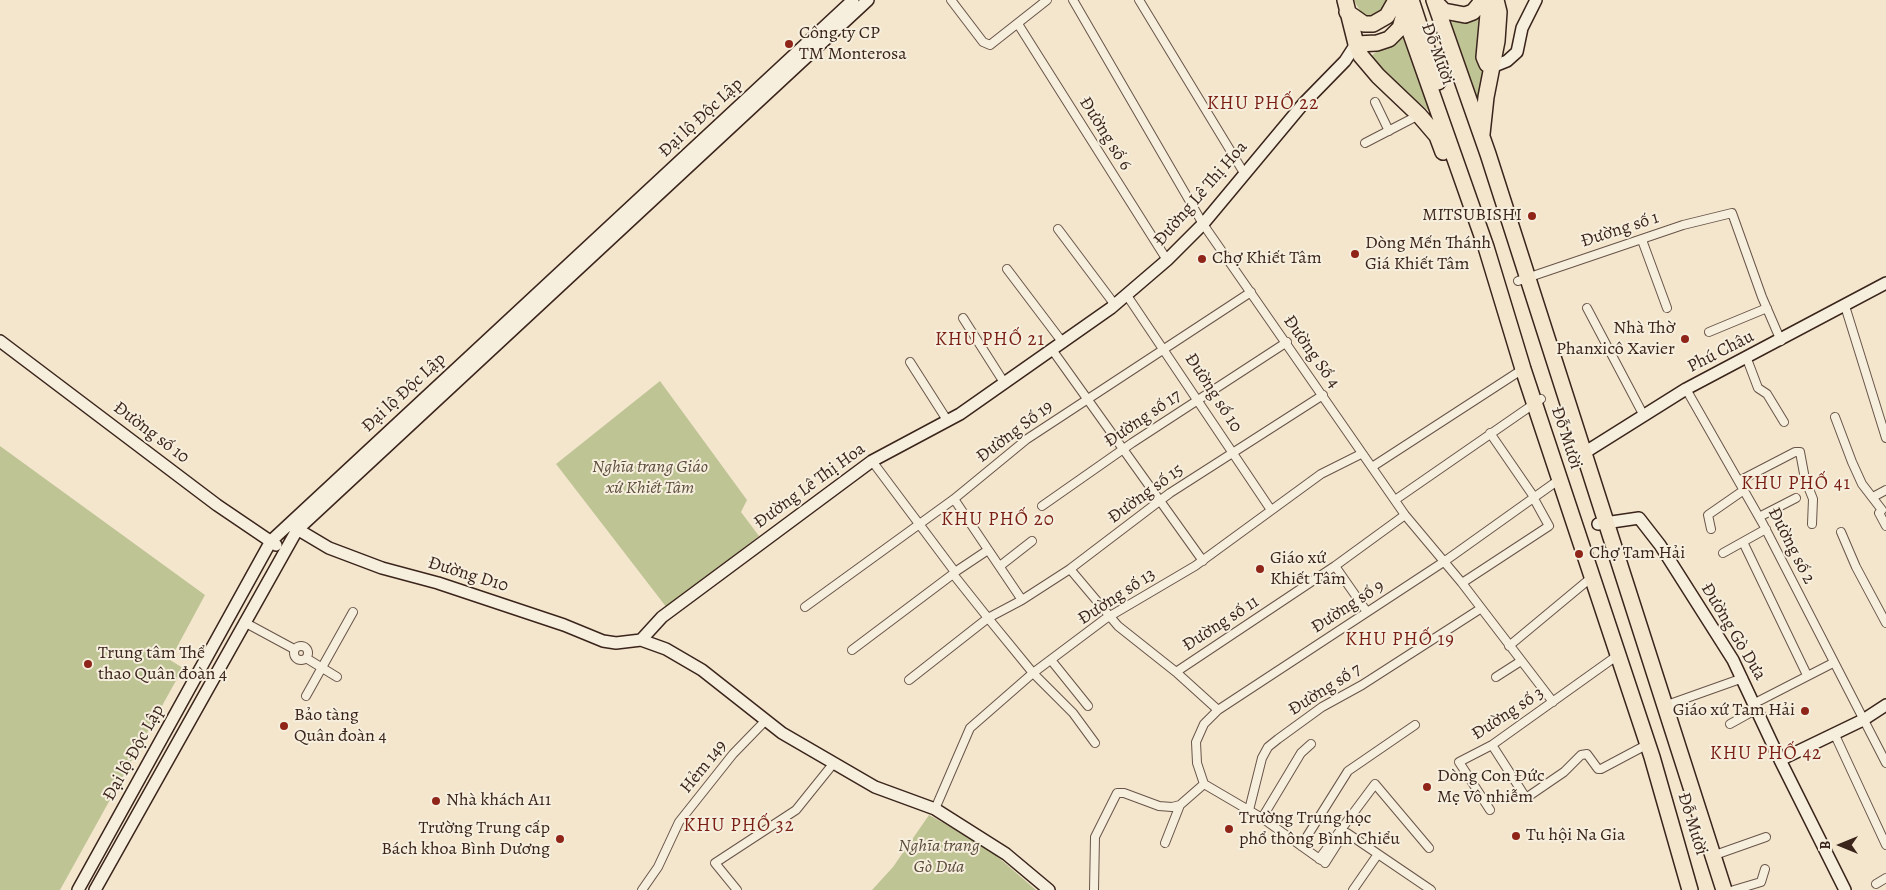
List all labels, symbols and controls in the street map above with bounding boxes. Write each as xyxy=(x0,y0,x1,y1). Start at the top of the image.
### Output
street label: Đỗ Mười xyxy=(1416,20,1458,88)
place label: Công ty CP TM Monterosa xyxy=(799,23,907,66)
marker: Công ty CP TM Monterosa xyxy=(783,38,795,50)
street label: Đại lộ Độc Lập xyxy=(655,74,747,162)
street label: Đường số 6 xyxy=(1074,93,1136,175)
district label: KHU PHỐ 22 xyxy=(1205,93,1321,115)
street label: Đường Lê Thị Hoa xyxy=(1149,137,1253,251)
place label: MITSUBISHI xyxy=(1422,205,1522,227)
street label: Đường số 1 xyxy=(1578,207,1662,253)
marker: MITSUBISHI xyxy=(1526,210,1538,222)
place label: Dòng Mến Thánh Giá Khiết Tâm xyxy=(1365,233,1491,276)
place label: Chợ Khiết Tâm xyxy=(1212,248,1322,270)
marker: Dòng Mến Thánh Giá Khiết Tâm xyxy=(1349,248,1361,260)
marker: Chợ Khiết Tâm xyxy=(1196,253,1208,265)
street label: Đường Số 4 xyxy=(1278,311,1344,393)
place label: Nhà Thờ Phanxicô Xavier xyxy=(1556,318,1675,360)
street label: Phú Châu xyxy=(1684,326,1758,378)
district label: KHU PHỐ 21 xyxy=(934,329,1046,351)
marker: Nhà Thờ Phanxicô Xavier xyxy=(1679,333,1691,345)
street label: Đại lộ Độc Lập xyxy=(358,349,450,437)
street label: Đường số 10 xyxy=(1179,349,1247,437)
street label: Đường số 17 xyxy=(1100,385,1186,453)
street label: Đường Số 19 xyxy=(972,396,1058,468)
street label: Đường số 10 xyxy=(109,397,193,469)
street label: Đỗ Mười xyxy=(1546,404,1586,472)
street label: Đường Lê Thị Hoa xyxy=(750,438,870,534)
park label: Nghĩa trang Giáo xứ Khiết Tâm xyxy=(592,457,708,499)
street label: Đường số 15 xyxy=(1104,459,1188,529)
district label: KHU PHỐ 41 xyxy=(1740,473,1852,495)
street label: Đường số 2 xyxy=(1763,504,1819,588)
district label: KHU PHỐ 20 xyxy=(940,509,1056,531)
place label: Chợ Tam Hải xyxy=(1589,543,1685,565)
place label: Giáo xứ Khiết Tâm xyxy=(1270,548,1346,590)
marker: Chợ Tam Hải xyxy=(1573,548,1585,560)
street label: Đường D10 xyxy=(425,553,511,597)
marker: Giáo xứ Khiết Tâm xyxy=(1254,563,1266,575)
street label: Đường số 13 xyxy=(1074,564,1160,630)
street label: Đường số 9 xyxy=(1308,575,1388,639)
street label: Đường Gò Dưa xyxy=(1696,579,1770,685)
street label: Đường số 11 xyxy=(1179,591,1263,657)
district label: KHU PHỐ 19 xyxy=(1344,629,1456,651)
place label: Trung tâm Thể thao Quân đoàn 4 xyxy=(98,643,227,686)
marker: Trung tâm Thể thao Quân đoàn 4 xyxy=(82,658,94,670)
street label: Đường số 7 xyxy=(1285,659,1365,721)
street label: Đường số 3 xyxy=(1468,683,1548,745)
place label: Giáo xứ Tam Hải xyxy=(1673,700,1795,722)
street label: Đại lộ Độc Lập xyxy=(99,701,169,805)
place label: Bảo tàng Quân đoàn 4 xyxy=(294,705,387,748)
marker: Giáo xứ Tam Hải xyxy=(1799,705,1811,717)
marker: Bảo tàng Quân đoàn 4 xyxy=(278,720,290,732)
street label: Hẻm 149 xyxy=(676,736,732,798)
district label: KHU PHỐ 42 xyxy=(1709,743,1823,765)
place label: Dòng Con Đức Mẹ Vô nhiễm xyxy=(1437,766,1545,809)
marker: Dòng Con Đức Mẹ Vô nhiễm xyxy=(1421,781,1433,793)
place label: Nhà khách A11 xyxy=(446,790,551,812)
street label: Đỗ Mười xyxy=(1672,790,1712,858)
marker: Nhà khách A11 xyxy=(430,795,442,807)
place label: Trường Trung học phổ thông Bình Chiểu xyxy=(1239,808,1400,851)
district label: KHU PHỐ 32 xyxy=(682,815,796,837)
place label: Trường Trung cấp Bách khoa Bình Dương xyxy=(381,818,550,861)
north arrow xyxy=(1816,820,1866,870)
marker: Trường Trung học phổ thông Bình Chiểu xyxy=(1223,823,1235,835)
place label: Tu hội Na Gia xyxy=(1526,825,1625,847)
marker: Tu hội Na Gia xyxy=(1510,830,1522,842)
marker: Trường Trung cấp Bách khoa Bình Dương xyxy=(554,833,566,845)
park label: Nghĩa trang Gò Dưa xyxy=(898,836,980,879)
text: B xyxy=(1816,841,1835,849)

